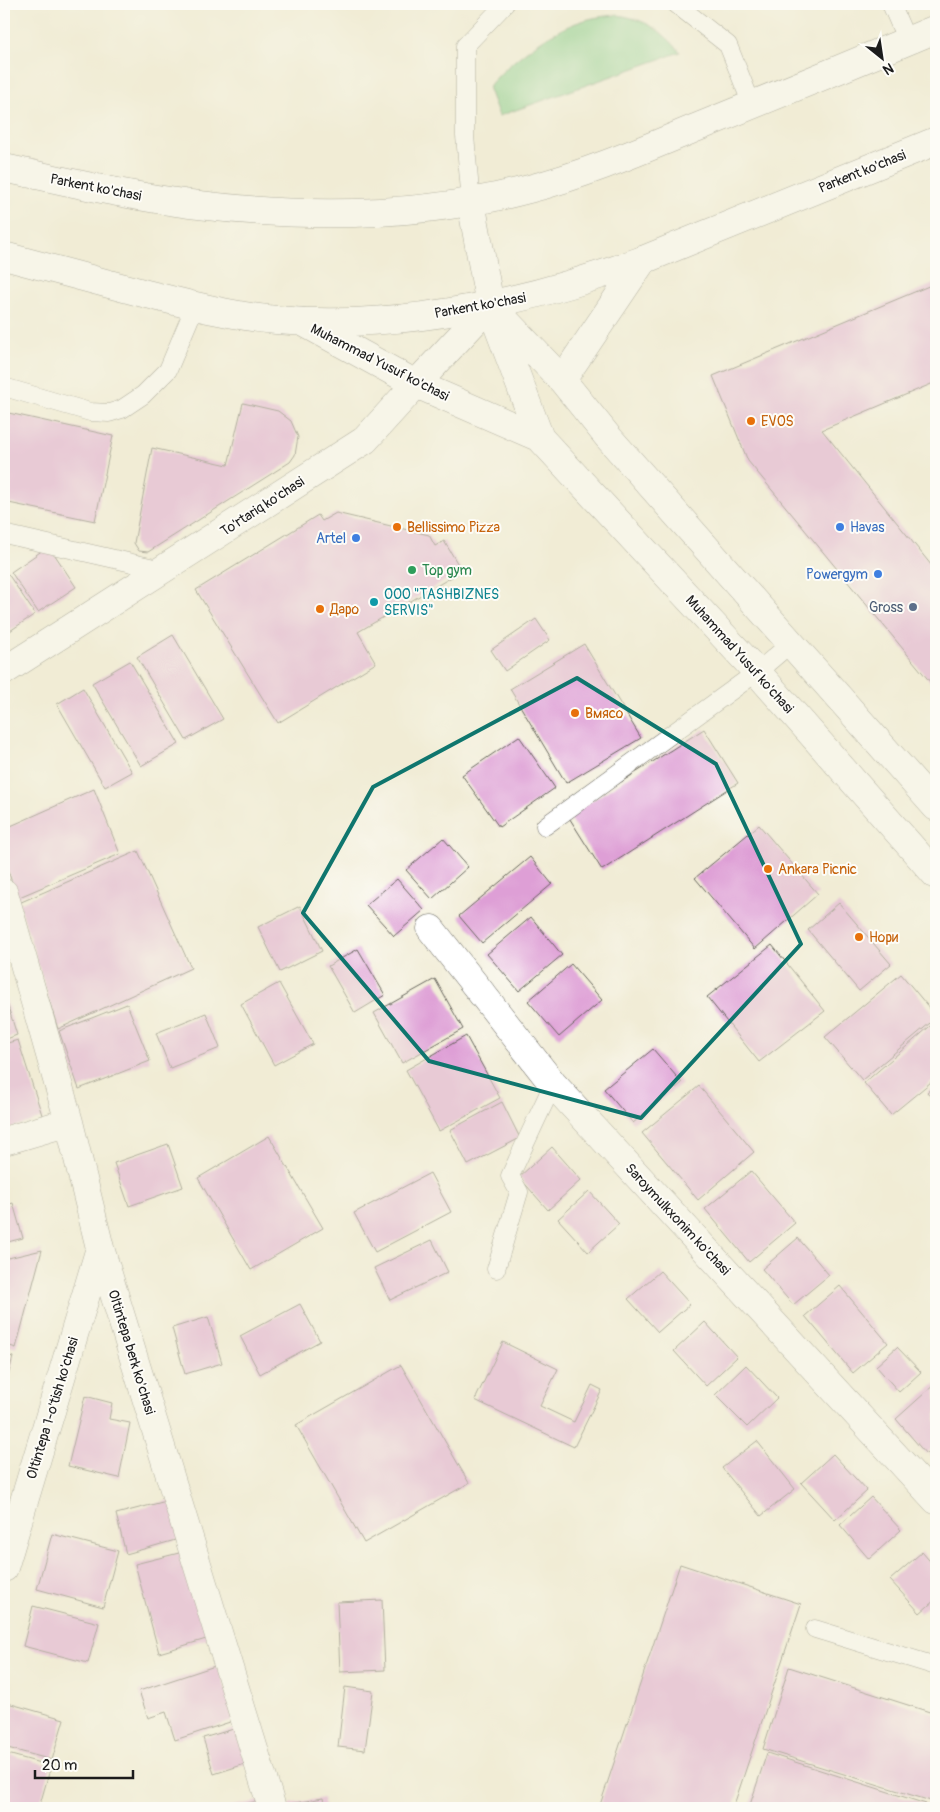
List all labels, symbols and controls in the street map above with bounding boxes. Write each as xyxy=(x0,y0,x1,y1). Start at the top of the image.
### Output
north arrow xyxy=(858,32,908,82)
text: N xyxy=(880,59,897,79)
street label: Parkent ko'chasi xyxy=(816,146,909,197)
street label: Parkent ko'chasi xyxy=(49,170,144,205)
street label: Parkent ko'chasi xyxy=(433,289,528,322)
street label: Muhammad Yusuf ko'chasi xyxy=(308,320,452,405)
place label: EVOS xyxy=(761,413,794,430)
marker: EVOS xyxy=(745,415,757,427)
street label: To'rtariq ko'chasi xyxy=(217,473,308,540)
place label: Bellissimo Pizza xyxy=(407,519,500,536)
place label: Havas xyxy=(850,519,885,536)
marker: Bellissimo Pizza xyxy=(391,521,403,533)
marker: Havas xyxy=(834,521,846,533)
place label: Artel xyxy=(316,530,346,547)
marker: Artel xyxy=(350,532,362,544)
place label: Top gym xyxy=(422,562,472,579)
marker: Top gym xyxy=(406,564,418,576)
place label: Powergym xyxy=(806,566,868,583)
marker: Powergym xyxy=(872,568,884,580)
place label: ООО "TASHBIZNES SERVIS" xyxy=(384,586,499,619)
street label: Muhammad Yusuf ko'chasi xyxy=(682,592,797,717)
marker: ООО "TASHBIZNES SERVIS" xyxy=(368,596,380,608)
place label: Gross xyxy=(869,599,904,616)
place label: Даро xyxy=(329,601,360,618)
marker: Gross xyxy=(907,601,919,613)
marker: Даро xyxy=(314,603,326,615)
place label: Вмясо xyxy=(585,705,624,722)
marker: Вмясо xyxy=(569,707,581,719)
place label: Ankara Picnic xyxy=(778,861,857,878)
marker: Ankara Picnic xyxy=(762,863,774,875)
place label: Нори xyxy=(869,929,898,946)
marker: Нори xyxy=(853,931,865,943)
street label: Saroymulkxonim ko'chasi xyxy=(621,1160,734,1279)
street label: Oltintepa berk ko'chasi xyxy=(104,1288,159,1417)
street label: Oltintepa 1-o'tish ko'chasi xyxy=(23,1335,82,1481)
scale bar xyxy=(35,1747,132,1779)
text: 20 m xyxy=(42,1756,77,1775)

